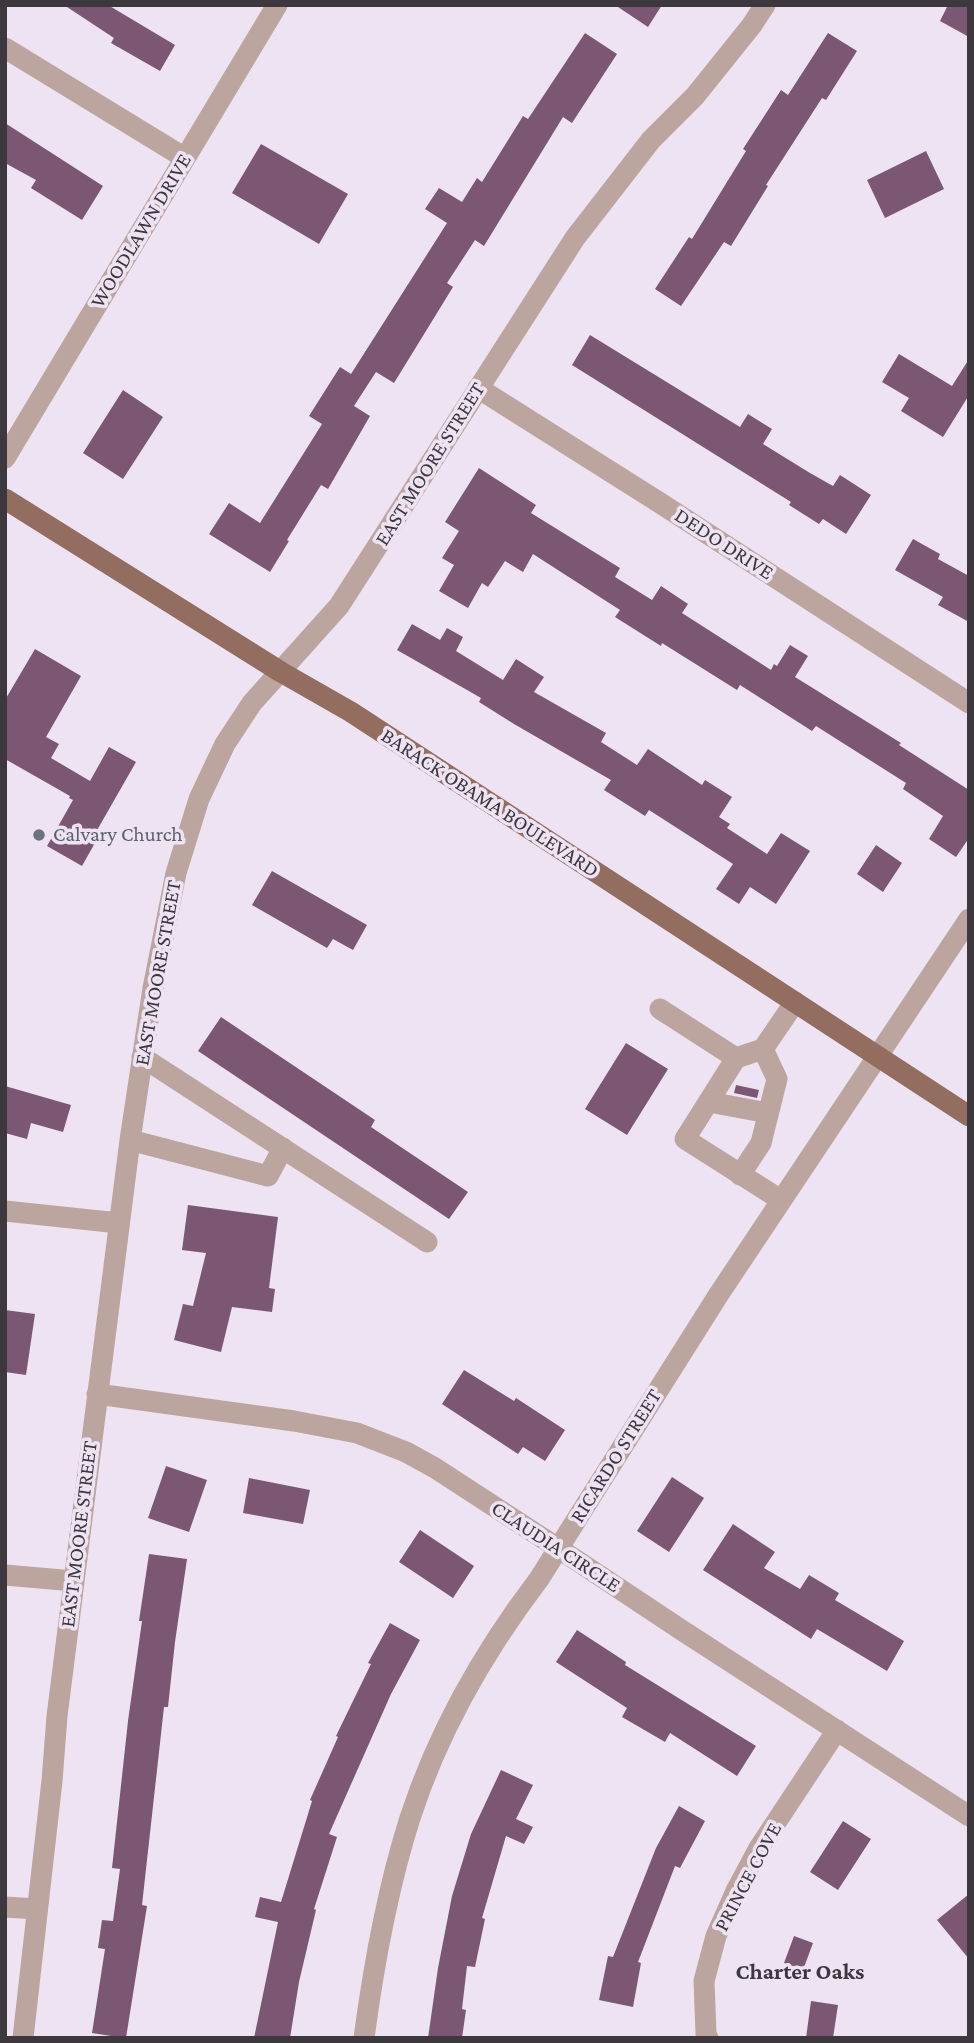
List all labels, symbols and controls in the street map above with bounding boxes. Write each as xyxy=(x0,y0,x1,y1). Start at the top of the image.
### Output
street label: WOODLAWN DRIVE xyxy=(85,149,197,313)
street label: EAST MOORE STREET xyxy=(370,378,490,550)
street label: DEDO DRIVE xyxy=(670,503,778,585)
street label: BARACK OBAMA BOULEVARD xyxy=(376,723,604,883)
place label: Calvary Church xyxy=(53,822,183,848)
marker: Calvary Church xyxy=(31,827,47,843)
street label: EAST MOORE STREET xyxy=(129,878,187,1068)
street label: RICARDO STREET xyxy=(565,1385,667,1527)
street label: EAST MOORE STREET xyxy=(55,1439,103,1629)
street label: CLAUDIA CIRCLE xyxy=(487,1496,625,1598)
street label: PRINCE COVE xyxy=(709,1818,787,1936)
district label: Charter Oaks xyxy=(736,1958,864,1986)

